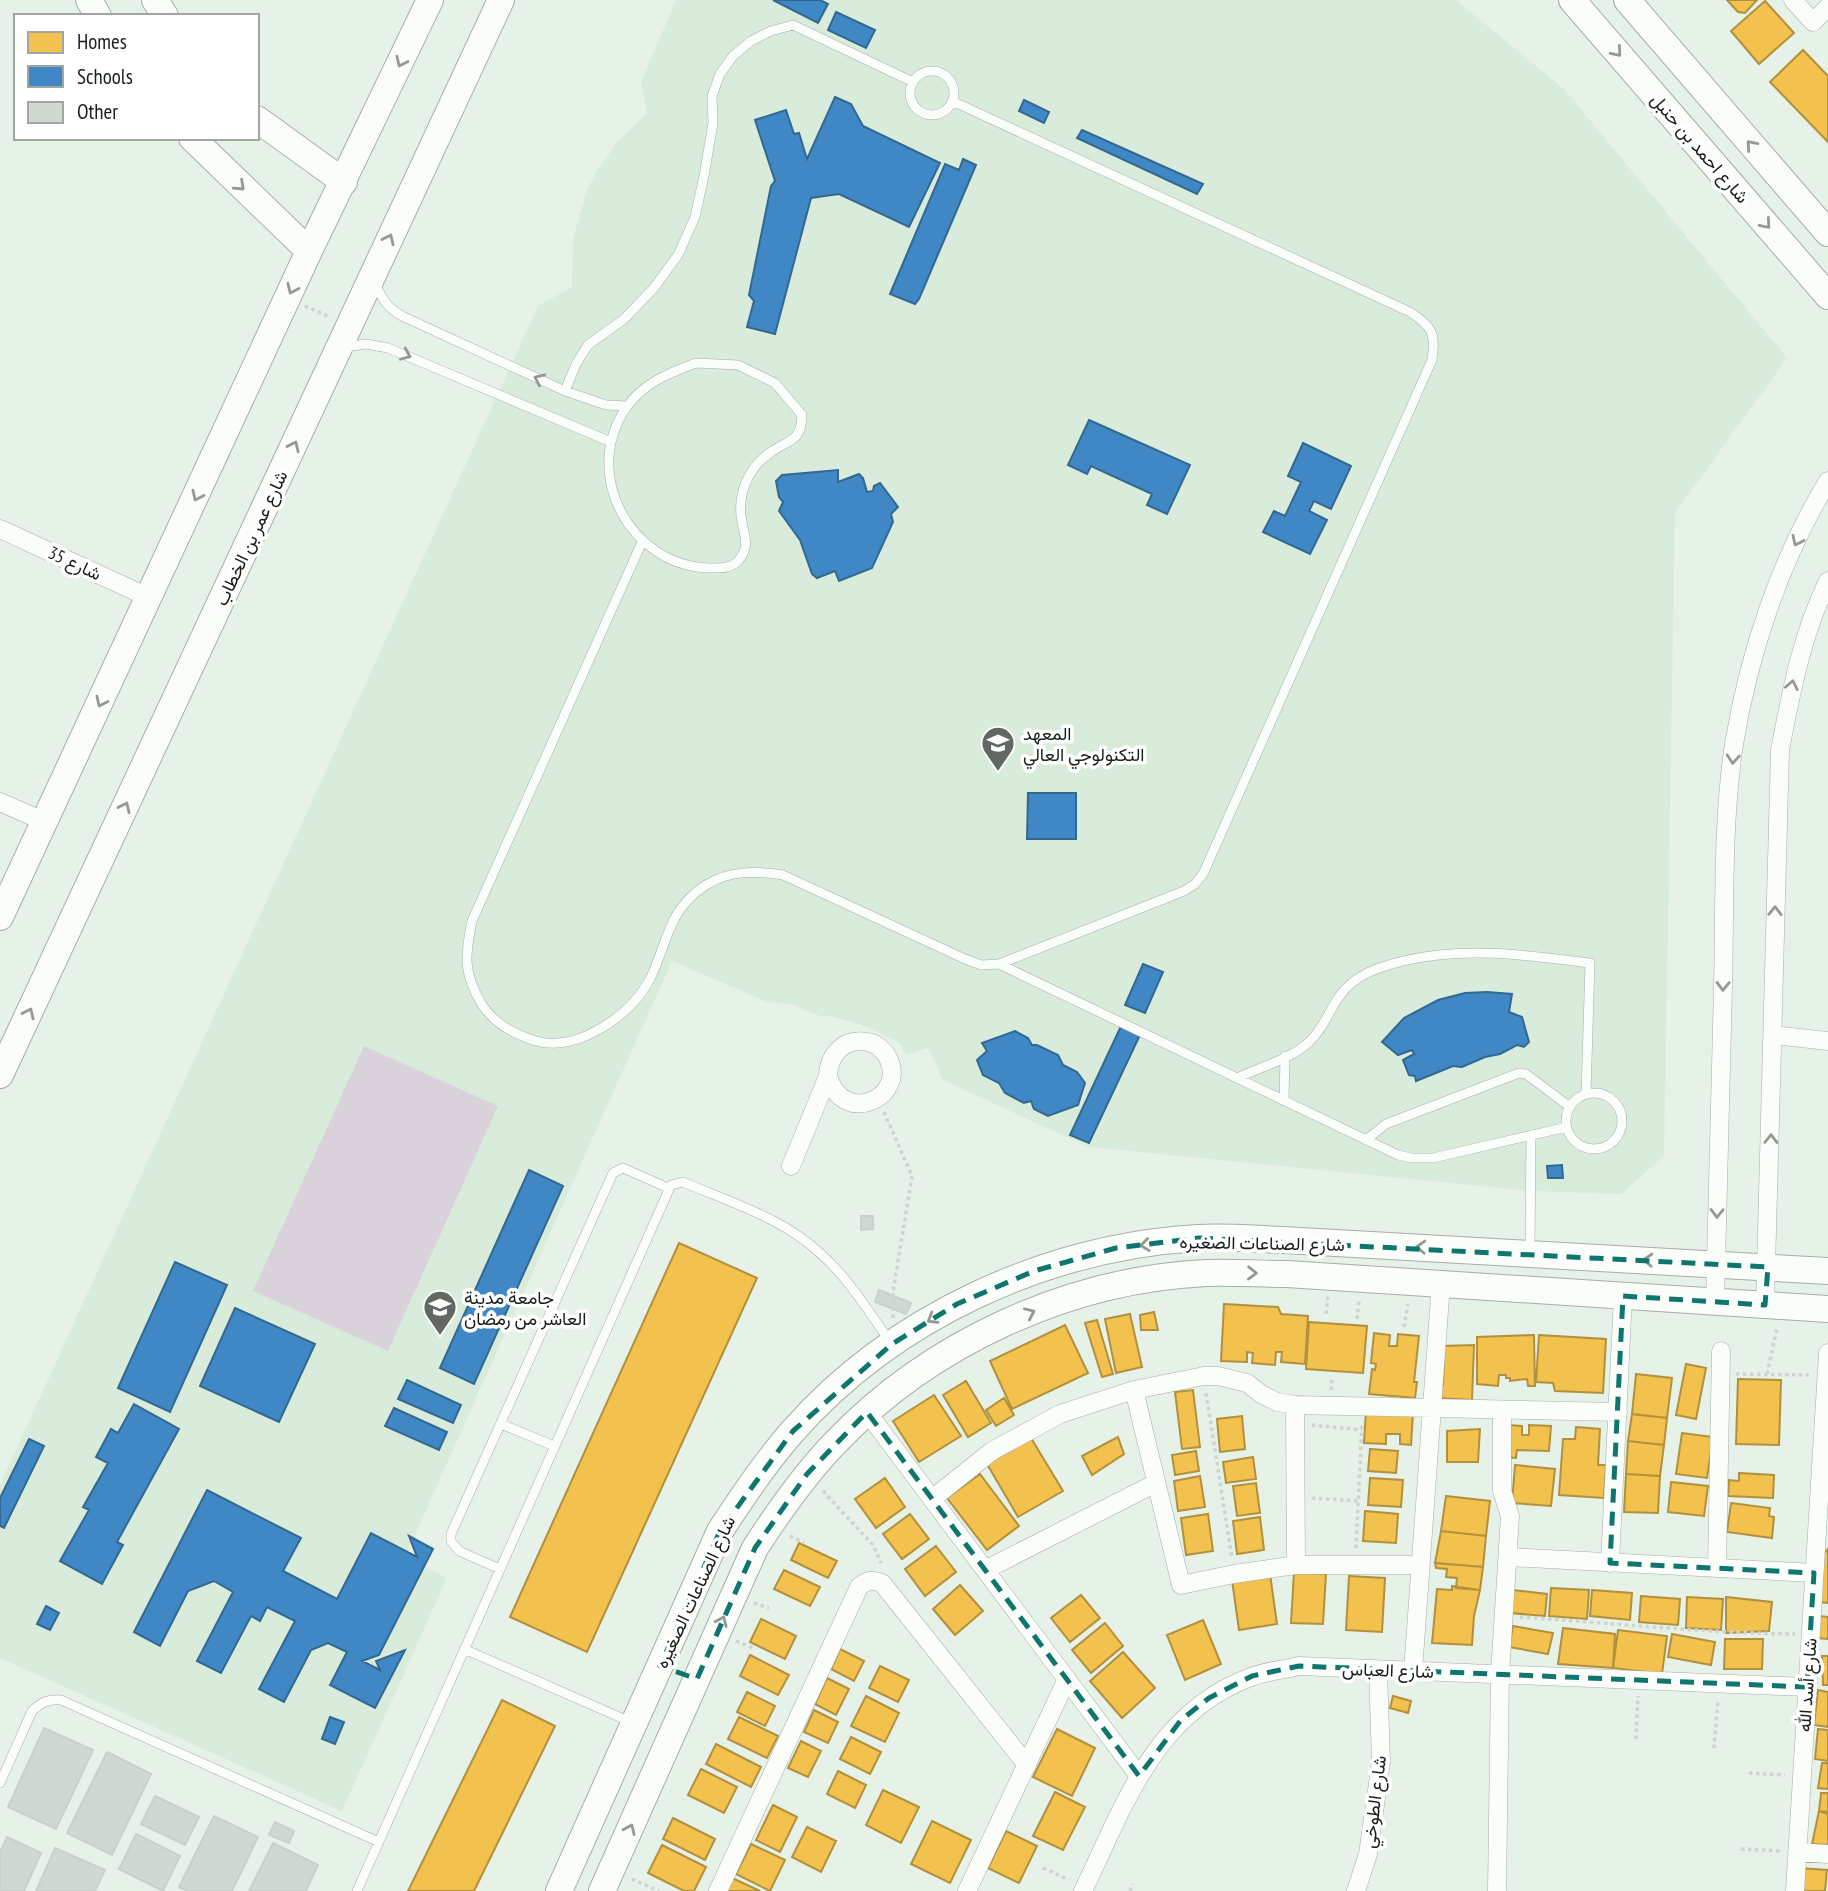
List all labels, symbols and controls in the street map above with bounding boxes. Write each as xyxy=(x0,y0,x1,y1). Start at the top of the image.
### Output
legend xyxy=(14,14,259,140)
text: Homes xyxy=(77,28,127,55)
one-way arrow xyxy=(1609,43,1621,56)
one-way arrow xyxy=(395,55,409,67)
text: Schools xyxy=(77,63,133,90)
street label: شارع احمد بن حنبل xyxy=(1645,88,1754,208)
text: Other xyxy=(77,98,118,125)
one-way arrow xyxy=(1747,140,1759,153)
one-way arrow xyxy=(232,178,245,191)
one-way arrow xyxy=(1758,215,1770,228)
one-way arrow xyxy=(381,234,395,246)
one-way arrow xyxy=(286,282,300,294)
one-way arrow xyxy=(399,347,411,361)
one-way arrow xyxy=(534,373,546,387)
one-way arrow xyxy=(286,441,300,453)
street label: شارع عمر بن الخطاب xyxy=(210,467,293,610)
one-way arrow xyxy=(191,488,205,501)
one-way arrow xyxy=(1791,534,1805,546)
street label: شارع 35 xyxy=(44,541,105,586)
one-way arrow xyxy=(1784,679,1799,691)
one-way arrow xyxy=(95,695,109,707)
place label: المعهد التكنولوجي العالي xyxy=(1023,722,1145,770)
school or university icon: المعهد التكنولوجي العالي xyxy=(979,724,1017,773)
one-way arrow xyxy=(1726,753,1741,764)
one-way arrow xyxy=(117,802,131,814)
one-way arrow xyxy=(1768,905,1783,916)
one-way arrow xyxy=(1715,980,1730,991)
one-way arrow xyxy=(21,1008,35,1021)
one-way arrow xyxy=(1763,1133,1778,1144)
one-way arrow xyxy=(1710,1208,1725,1219)
street label: شارع الصناعات الصغيره xyxy=(1179,1230,1345,1257)
one-way arrow xyxy=(1139,1237,1151,1252)
one-way arrow xyxy=(1415,1240,1426,1255)
one-way arrow xyxy=(1642,1253,1653,1268)
one-way arrow xyxy=(1247,1266,1258,1281)
place label: جامعة مدينة العاشر من رمضان xyxy=(464,1286,586,1330)
school or university icon: جامعة مدينة العاشر من رمضان xyxy=(421,1288,459,1337)
one-way arrow xyxy=(1022,1307,1035,1321)
one-way arrow xyxy=(926,1311,939,1324)
street label: شارع الصناعات الصغيره xyxy=(650,1512,741,1672)
one-way arrow xyxy=(714,1616,728,1628)
street label: شارع أسد الله xyxy=(1792,1637,1823,1733)
street label: شارع العباس xyxy=(1342,1657,1434,1684)
street label: شارع الطوخي xyxy=(1357,1754,1395,1850)
one-way arrow xyxy=(622,1823,636,1836)

